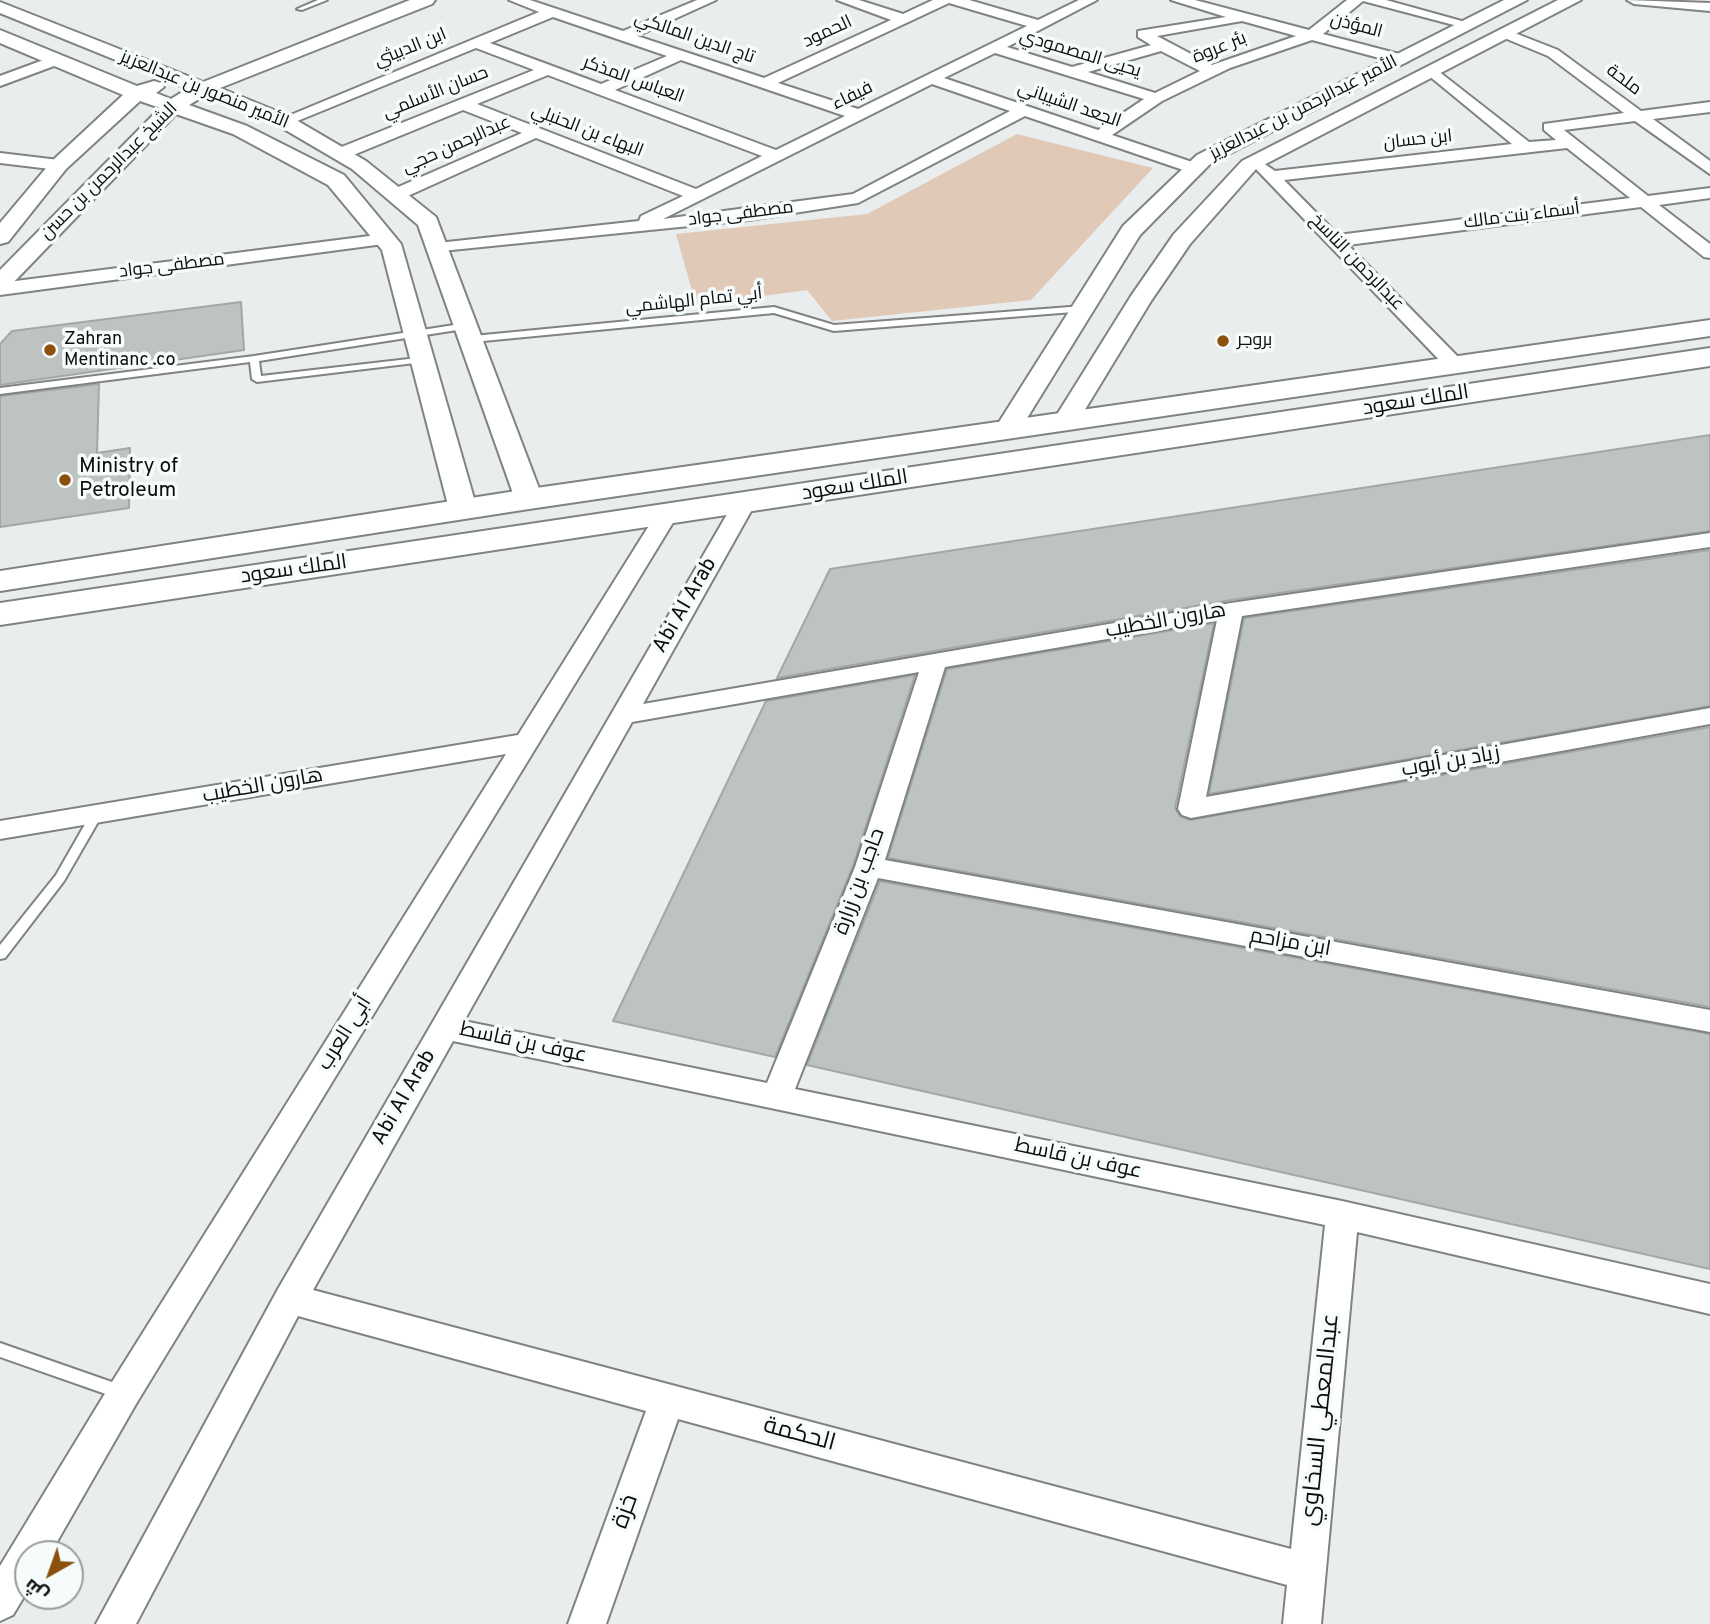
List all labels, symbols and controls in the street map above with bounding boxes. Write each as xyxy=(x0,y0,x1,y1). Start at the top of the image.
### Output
street label: تاج الدين المالكي xyxy=(631,8,757,70)
street label: المؤذن xyxy=(1328,10,1384,44)
street label: الحمود xyxy=(800,12,856,54)
street label: ابن الدبيثي xyxy=(372,25,450,73)
street label: يحيى المصمودي xyxy=(1017,26,1143,84)
street label: بئر عروة xyxy=(1190,28,1250,70)
street label: الأمير منصور بن عبدالعزيز xyxy=(117,47,291,135)
street label: الأمير عبدالرحمن بن عبدالعزيز xyxy=(1206,52,1402,166)
street label: العباس المذكر xyxy=(579,53,687,109)
street label: ملحة xyxy=(1601,61,1645,101)
street label: حسان الأسلمي xyxy=(380,63,492,125)
street label: فيفاء xyxy=(829,78,877,116)
street label: الجعد الشيباني xyxy=(1015,78,1123,134)
street label: الشيخ عبدالرحمن بن حسن xyxy=(37,99,183,245)
street label: البهاء بن الحنبلي xyxy=(528,101,646,163)
street label: عبدالرحمن حجي xyxy=(399,112,515,180)
street label: ابن حسان xyxy=(1382,127,1454,155)
street label: مصطفى جواد xyxy=(687,198,795,232)
street label: أسماء بنت مالك xyxy=(1463,199,1581,235)
street label: عبدالرحمن الناسخ xyxy=(1304,210,1408,316)
street label: مصطفى جواد xyxy=(118,250,226,284)
street label: أبي تمام الهاشمي xyxy=(625,284,763,320)
place label: Zahran Mentinanc .co xyxy=(64,329,175,372)
place label: بروجر xyxy=(1237,330,1272,352)
marker: بروجر xyxy=(1215,333,1231,349)
marker: Zahran Mentinanc .co xyxy=(42,342,58,358)
street label: الملك سعود xyxy=(1361,381,1471,423)
place label: Ministry of Petroleum xyxy=(79,455,178,505)
street label: الملك سعود xyxy=(800,466,910,508)
marker: Ministry of Petroleum xyxy=(57,472,73,488)
street label: الملك سعود xyxy=(239,551,349,591)
street label: Abi Al Arab xyxy=(649,554,723,658)
street label: هارون الخطيب xyxy=(1104,599,1228,645)
street label: زياد بن أيوب xyxy=(1400,742,1502,784)
street label: هارون الخطيب xyxy=(201,764,325,810)
street label: حاجب بن زرارة xyxy=(830,825,892,939)
street label: ابن مزاحم xyxy=(1248,924,1332,964)
street label: أبي العرب xyxy=(313,992,379,1076)
street label: عوف بن قاسط xyxy=(457,1018,589,1070)
street label: Abi Al Arab xyxy=(368,1046,442,1150)
street label: عوف بن قاسط xyxy=(1012,1134,1144,1186)
street label: عبدالمعطي السخاوي xyxy=(1297,1312,1347,1528)
street label: الحكمة xyxy=(760,1413,838,1459)
street label: خزة xyxy=(608,1491,646,1533)
north arrow xyxy=(14,1540,84,1610)
text: ش xyxy=(20,1573,54,1607)

